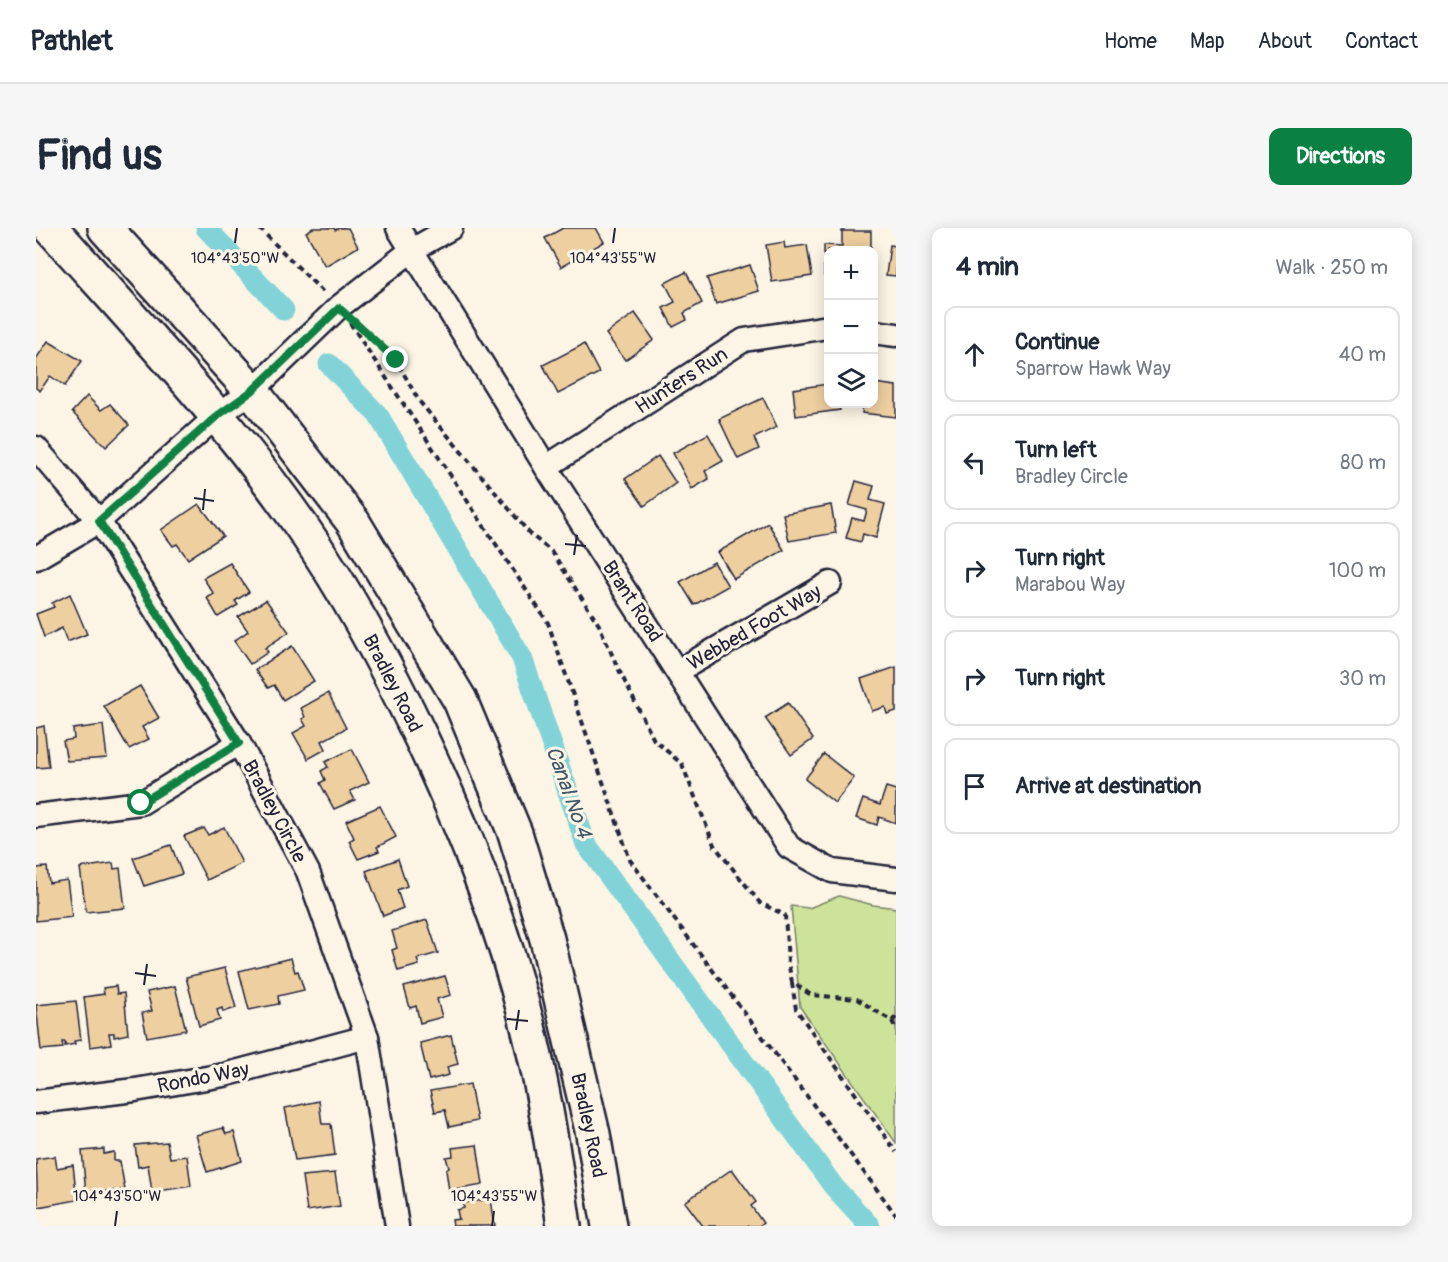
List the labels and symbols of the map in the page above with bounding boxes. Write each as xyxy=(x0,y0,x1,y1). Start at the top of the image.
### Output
text: 104°43'50"W xyxy=(191,249,280,268)
text: 104°43'55"W xyxy=(570,249,656,268)
street label: Hunters Run xyxy=(630,341,732,420)
route end xyxy=(382,346,408,372)
street label: Brant Road xyxy=(597,556,668,647)
street label: Webbed Foot Way xyxy=(683,579,826,676)
street label: Bradley Road xyxy=(357,630,428,736)
water label: Canal No 4 xyxy=(540,743,598,842)
street label: Bradley Circle xyxy=(237,756,312,867)
route start xyxy=(127,789,153,815)
street label: Rondo Way xyxy=(155,1056,251,1099)
street label: Bradley Road xyxy=(565,1070,612,1180)
text: 104°43'50"W xyxy=(73,1187,162,1206)
text: 104°43'55"W xyxy=(451,1187,537,1206)

